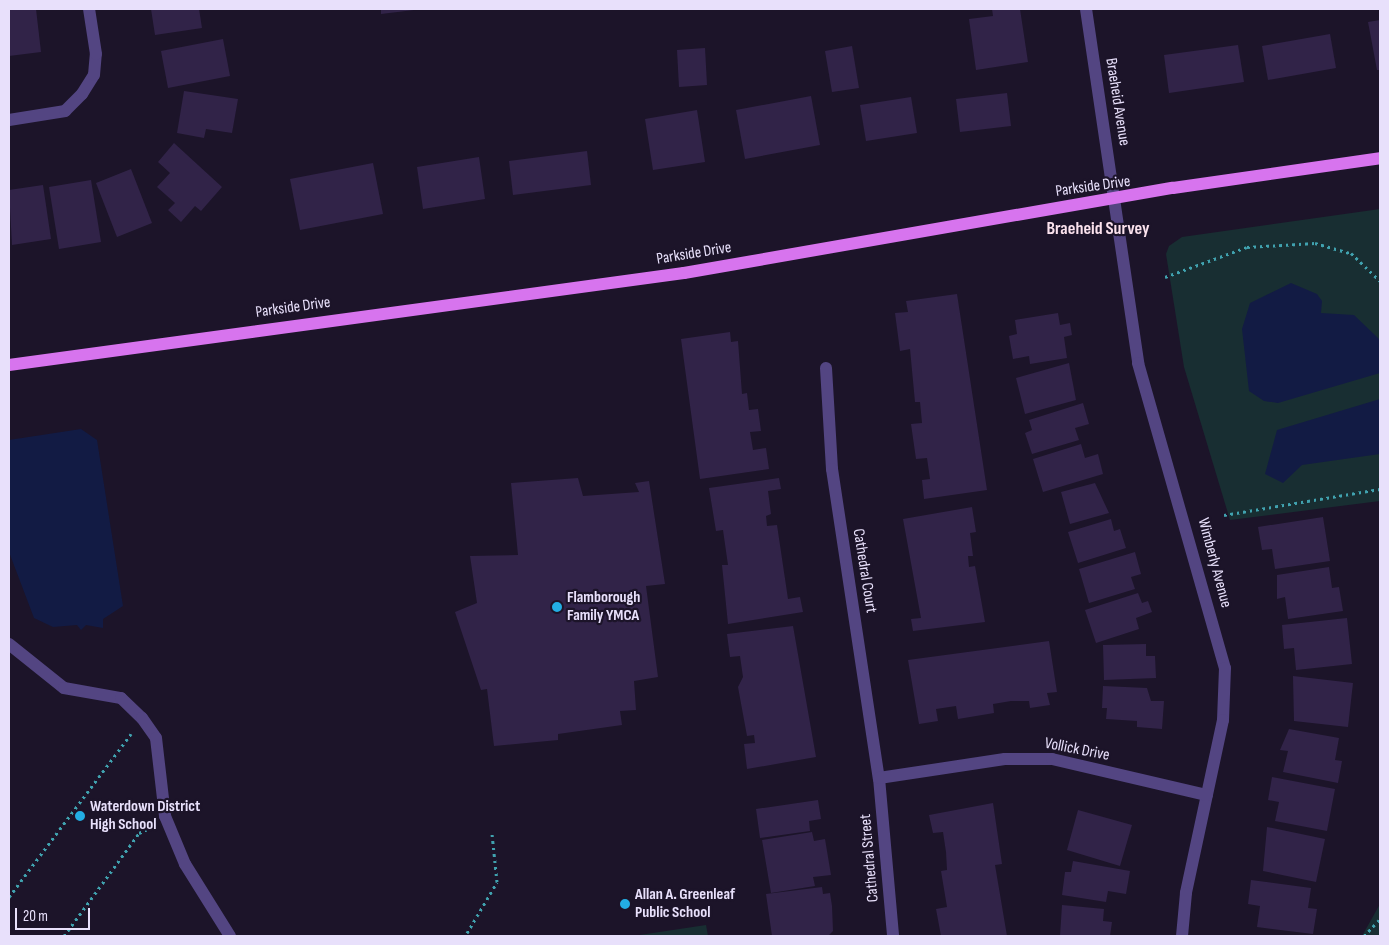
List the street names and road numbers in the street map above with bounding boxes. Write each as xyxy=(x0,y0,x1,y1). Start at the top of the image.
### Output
street label: Braeheid Avenue xyxy=(1101,57,1133,147)
street label: Parkside Drive xyxy=(1054,172,1132,202)
street label: Parkside Drive xyxy=(655,239,733,269)
street label: Parkside Drive xyxy=(254,293,332,323)
street label: Wimberly Avenue xyxy=(1193,516,1235,610)
street label: Cathedral Court xyxy=(848,527,880,615)
street label: Vollick Drive xyxy=(1043,734,1111,766)
street label: Cathedral Street xyxy=(857,813,883,903)

